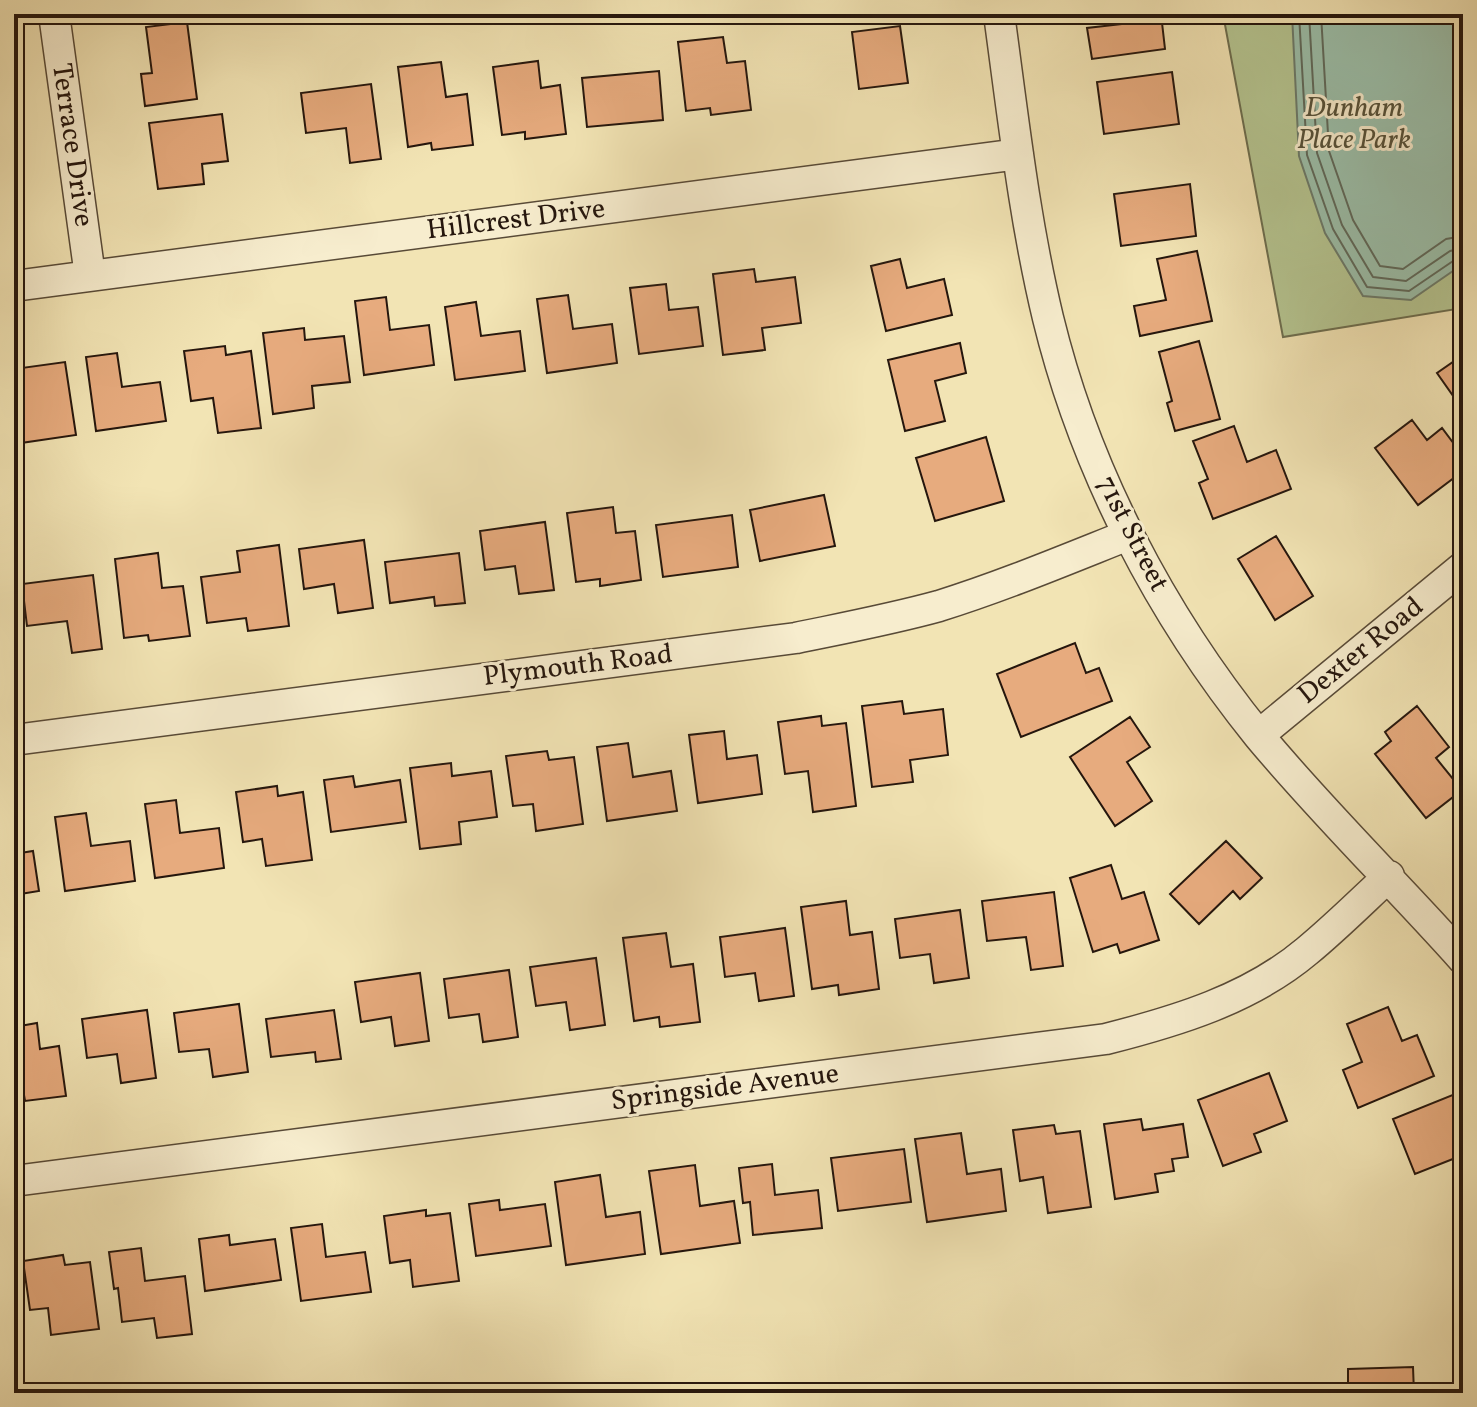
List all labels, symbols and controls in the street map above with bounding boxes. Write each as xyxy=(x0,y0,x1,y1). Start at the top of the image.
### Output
street label: Terrace Drive xyxy=(41,61,103,229)
park label: Dunham Place Park xyxy=(1297,89,1411,160)
street label: Hillcrest Drive xyxy=(425,190,607,250)
street label: 71st Street xyxy=(1086,469,1178,599)
street label: Dexter Road xyxy=(1290,588,1432,714)
street label: Plymouth Road xyxy=(481,635,675,697)
street label: Springside Avenue xyxy=(609,1055,841,1121)

